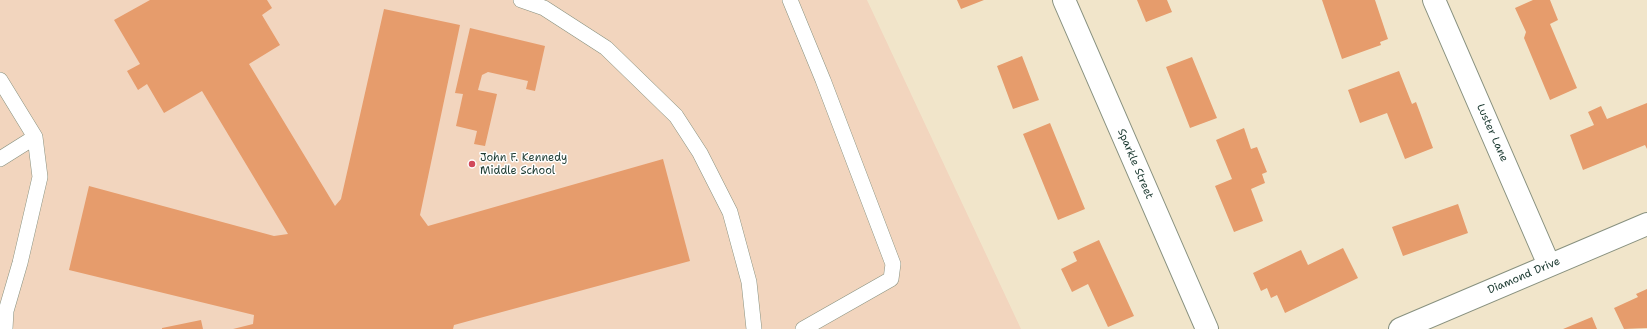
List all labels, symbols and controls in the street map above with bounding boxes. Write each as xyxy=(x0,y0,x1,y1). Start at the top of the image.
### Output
street label: Luster Lane xyxy=(1473,102,1511,164)
street label: Sparkle Street xyxy=(1114,127,1156,201)
place label: John F. Kennedy Middle School xyxy=(480,151,567,177)
marker: John F. Kennedy Middle School xyxy=(467,159,477,169)
street label: Diamond Drive xyxy=(1486,255,1562,297)

